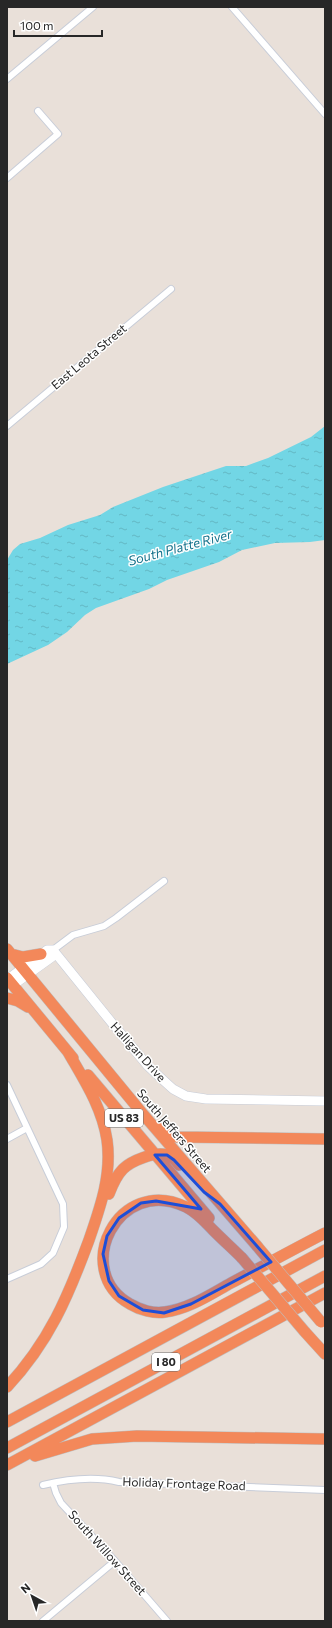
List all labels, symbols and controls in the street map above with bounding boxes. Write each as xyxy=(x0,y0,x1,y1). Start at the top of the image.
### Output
scale bar xyxy=(14,12,102,38)
text: 100 m xyxy=(20,18,54,32)
street label: East Leota Street xyxy=(48,321,129,392)
water label: South Platte River xyxy=(126,525,234,569)
street label: Halligan Drive xyxy=(108,1019,169,1084)
street label: South Jeffers Street xyxy=(134,1086,215,1176)
road number: US 83 xyxy=(105,1109,143,1127)
road number: I 80 xyxy=(152,1353,180,1371)
street label: Holiday Frontage Road xyxy=(122,1474,246,1492)
street label: South Willow Street xyxy=(66,1507,150,1598)
north arrow xyxy=(12,1576,52,1616)
text: N xyxy=(18,1580,33,1596)

